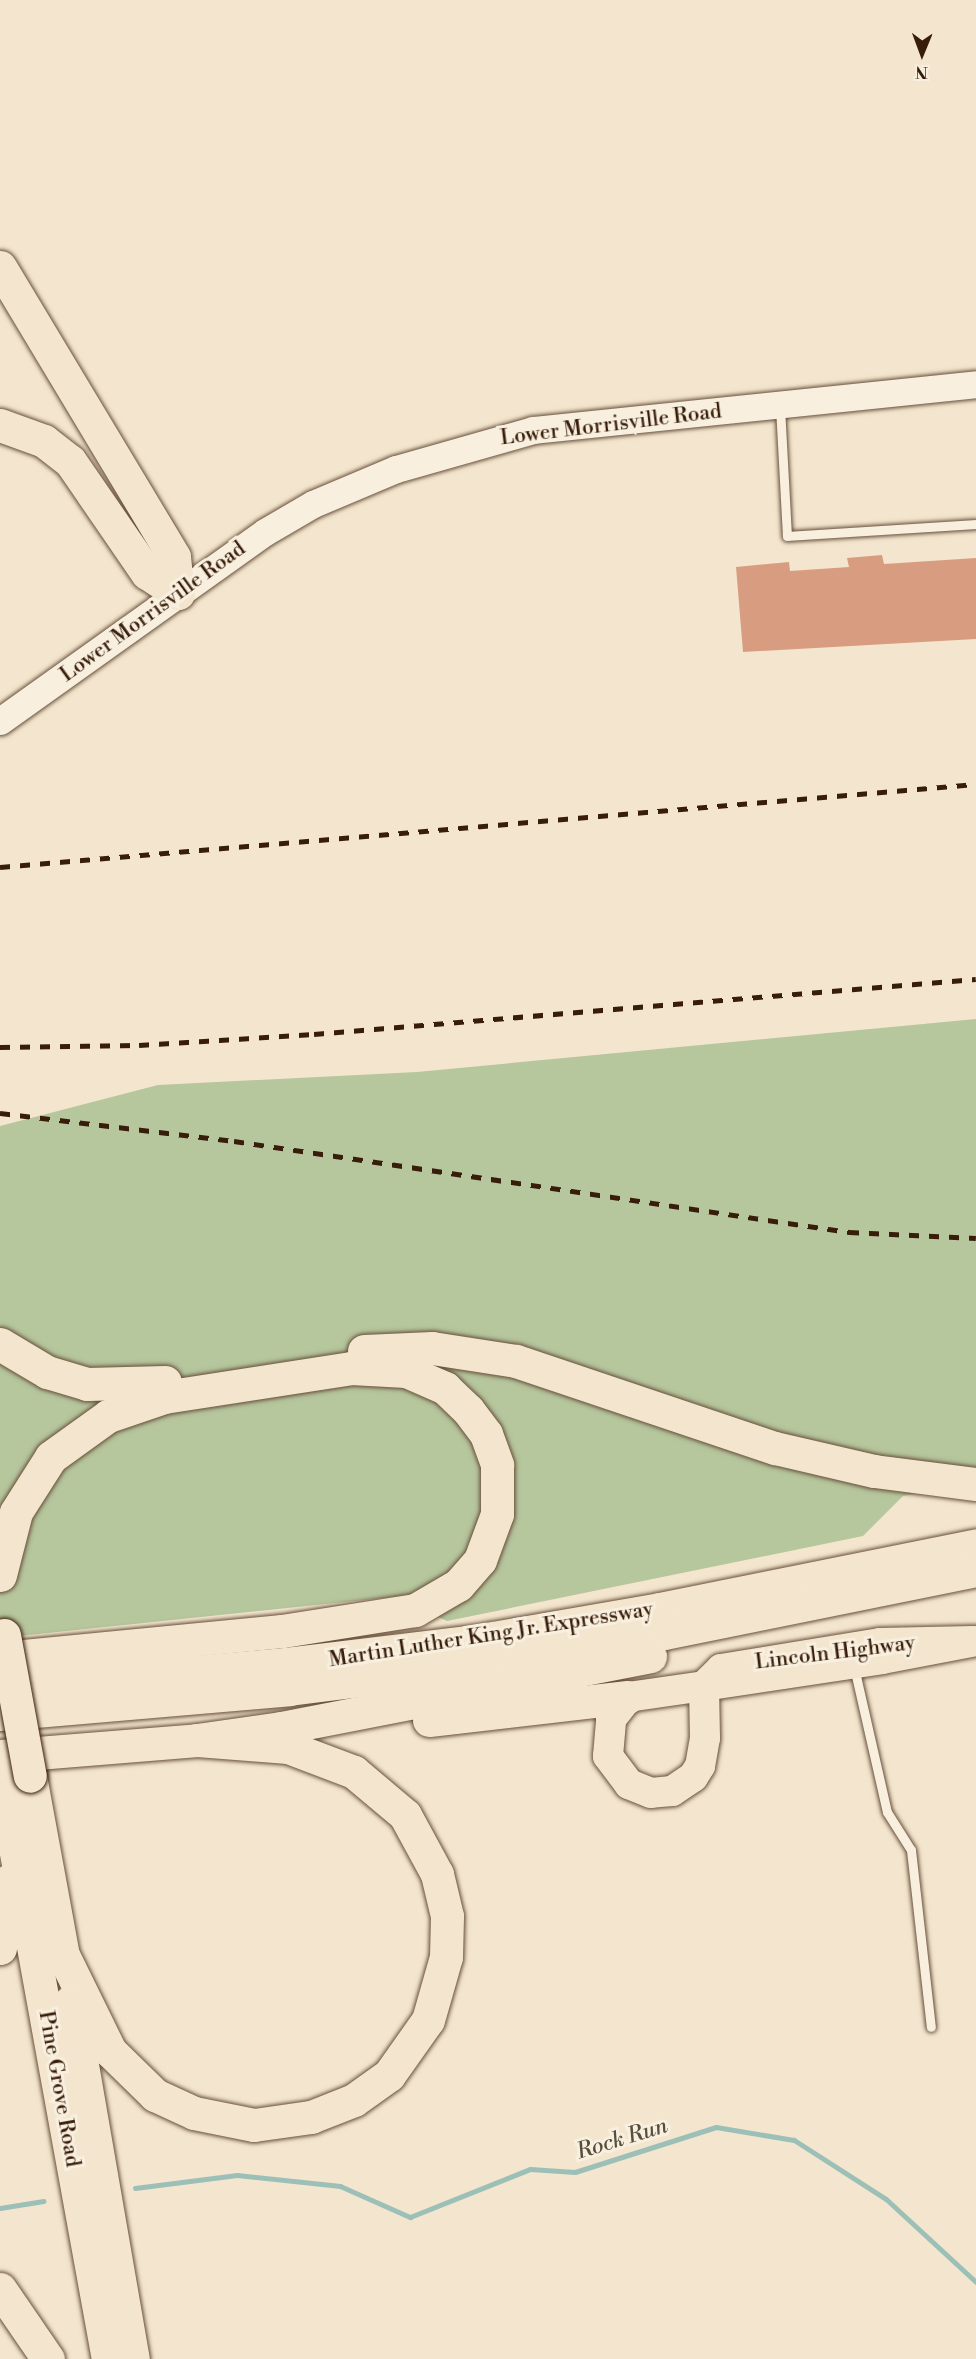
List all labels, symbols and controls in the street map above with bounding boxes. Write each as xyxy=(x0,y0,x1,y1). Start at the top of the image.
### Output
north arrow xyxy=(892,24,952,84)
text: N xyxy=(915,62,928,82)
street label: Lower Morrisville Road xyxy=(499,399,723,451)
street label: Lower Morrisville Road xyxy=(55,536,251,688)
street label: Martin Luther King Jr. Expressway xyxy=(327,1597,655,1673)
street label: Lincoln Highway xyxy=(754,1631,916,1675)
street label: Pine Grove Road xyxy=(33,2009,85,2169)
water label: Rock Run xyxy=(573,2113,671,2165)

